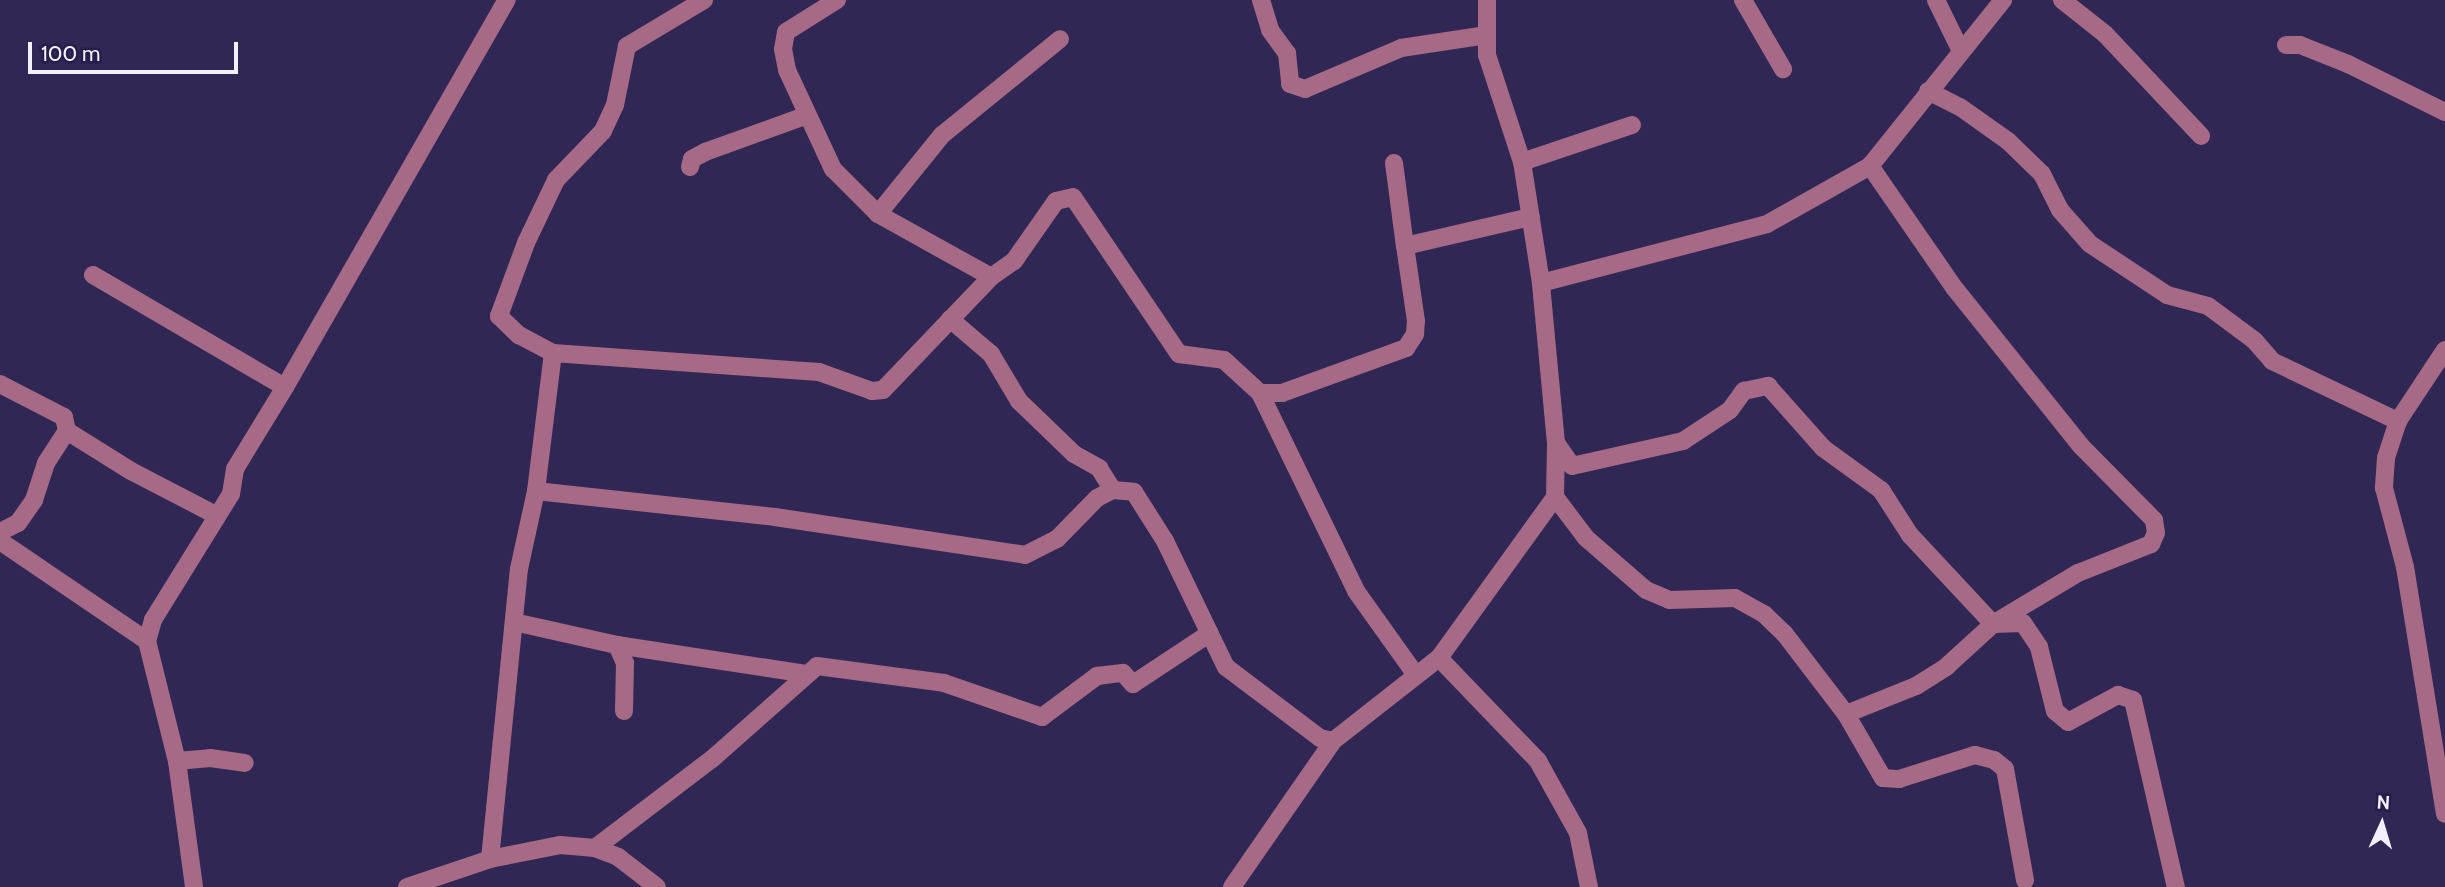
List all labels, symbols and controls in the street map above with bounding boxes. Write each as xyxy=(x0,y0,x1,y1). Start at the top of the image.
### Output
scale bar xyxy=(32,28,242,72)
text: 100 m xyxy=(41,41,100,66)
north arrow xyxy=(2347,789,2417,859)
text: N xyxy=(2376,791,2391,814)

